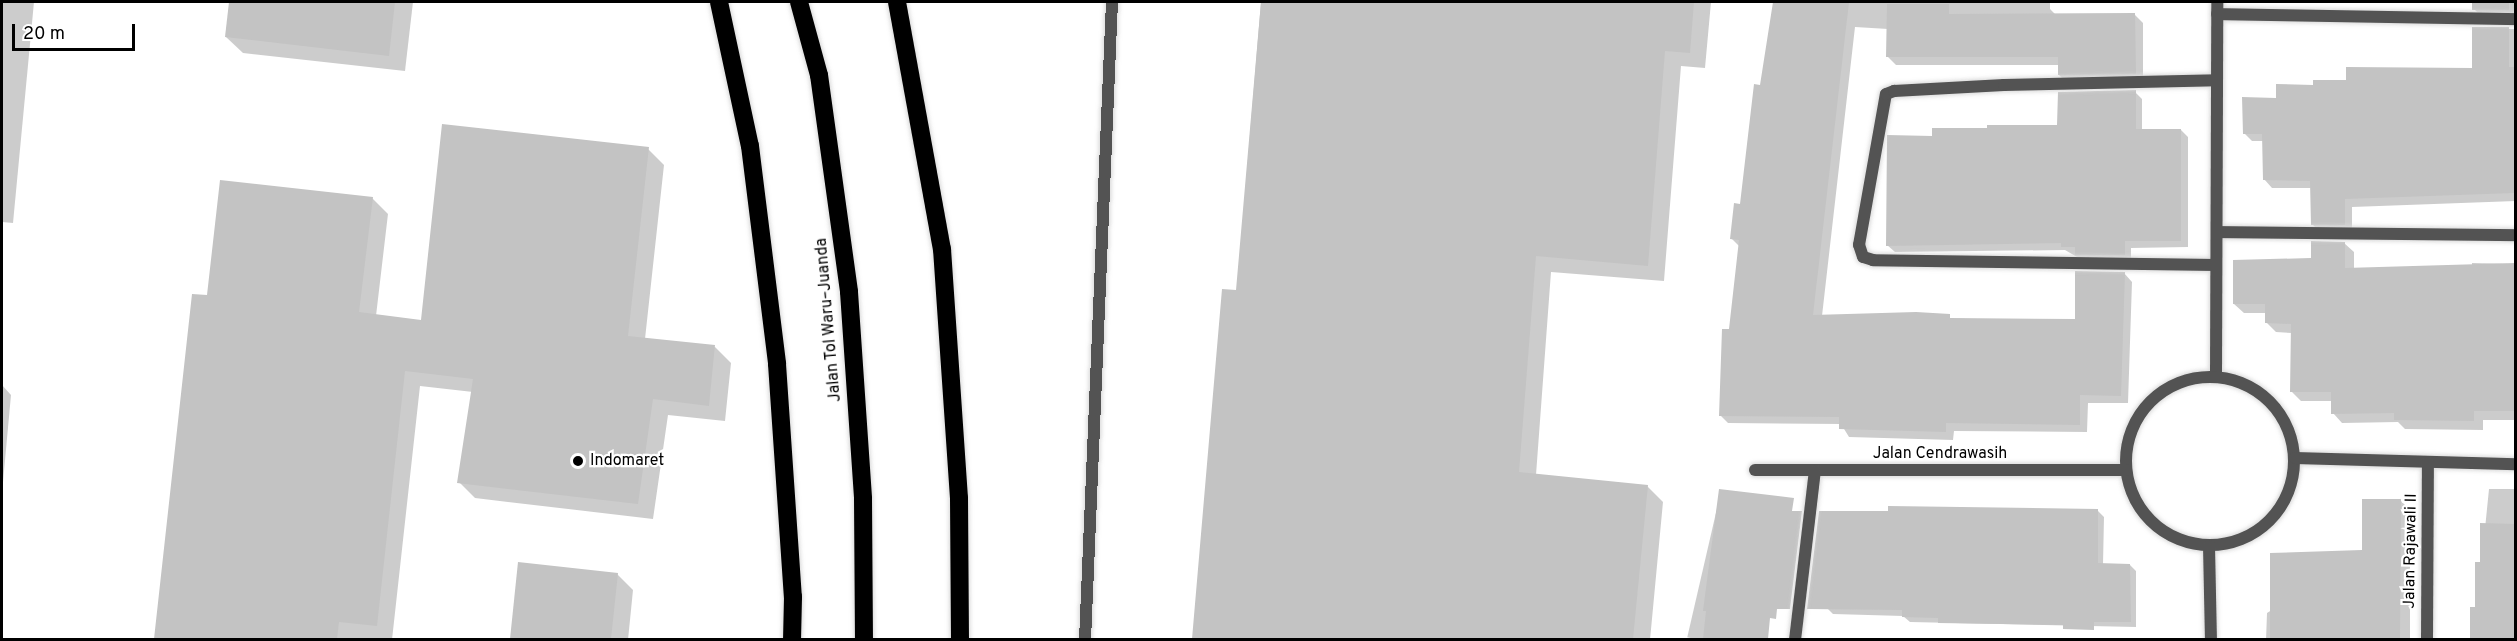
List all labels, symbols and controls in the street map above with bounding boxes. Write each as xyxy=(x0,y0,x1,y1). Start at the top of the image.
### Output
scale bar xyxy=(15,12,138,50)
text: 20 m xyxy=(23,23,65,46)
street label: Jalan Tol Waru–Juanda xyxy=(812,237,846,403)
street label: Jalan Cendrawasih xyxy=(1873,444,2007,464)
place label: Indomaret xyxy=(590,451,664,471)
marker: Indomaret xyxy=(571,454,585,468)
street label: Jalan Rajawali II xyxy=(2400,493,2422,609)

